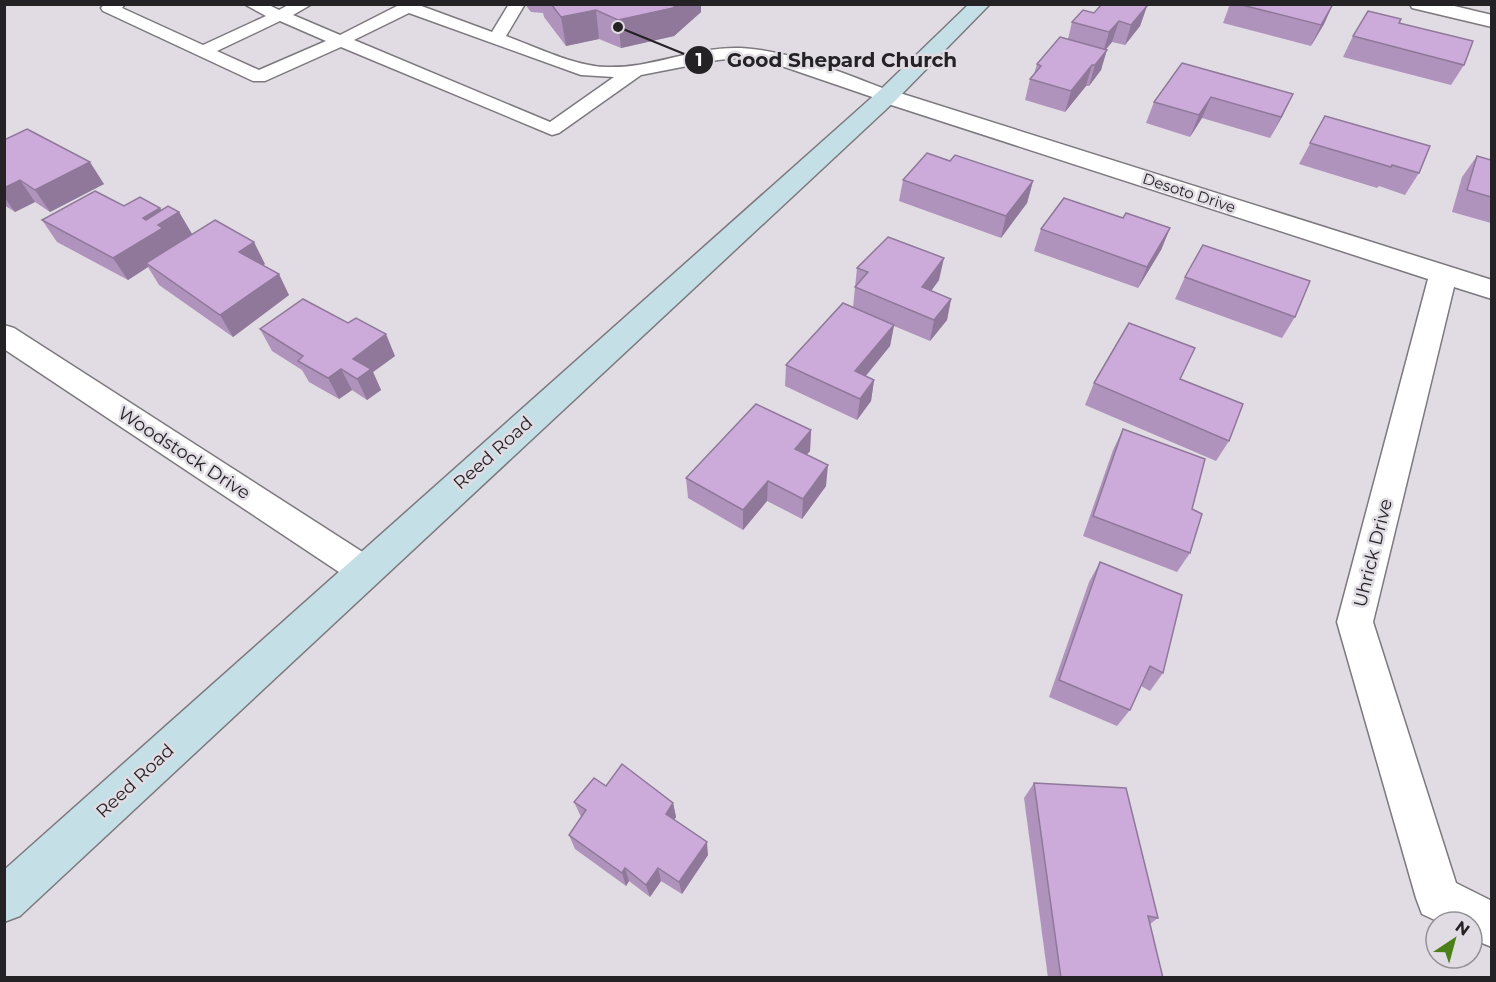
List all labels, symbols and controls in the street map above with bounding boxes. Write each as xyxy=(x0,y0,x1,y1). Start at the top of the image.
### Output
callout: Good Shepard Church xyxy=(684,41,969,79)
text: Good Shepard Church xyxy=(727,48,957,72)
text: 1 xyxy=(695,49,703,71)
street label: Desoto Drive xyxy=(1140,169,1238,216)
street label: Woodstock Drive xyxy=(114,402,254,504)
street label: Reed Road xyxy=(449,412,537,494)
street label: Uhrick Drive xyxy=(1349,496,1397,609)
street label: Reed Road xyxy=(91,739,179,823)
north arrow xyxy=(1424,910,1484,970)
text: N xyxy=(1452,917,1473,940)

